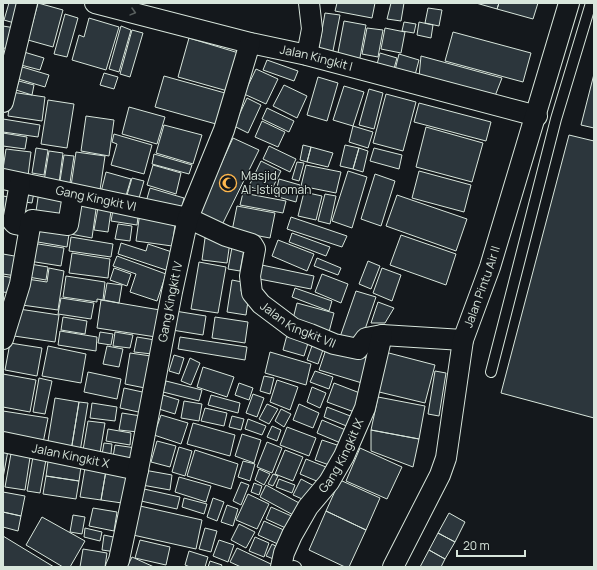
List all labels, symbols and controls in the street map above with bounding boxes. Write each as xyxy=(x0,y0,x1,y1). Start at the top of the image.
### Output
one-way arrow xyxy=(129,7,136,16)
street label: Jalan Kingkit I xyxy=(278,41,355,75)
place label: Masjid Al-Istiqomah xyxy=(241,167,311,198)
mosque icon: Masjid Al-Istiqomah xyxy=(218,173,238,193)
street label: Gang Kingkit VI xyxy=(54,181,138,215)
street label: Jalan Pintu Air II xyxy=(459,244,504,330)
street label: Gang Kingkit IV xyxy=(154,259,187,343)
street label: Jalan Kingkit VII xyxy=(257,297,339,352)
street label: Gang Kingkit IX xyxy=(314,415,368,496)
street label: Jalan Kingkit X xyxy=(30,439,112,472)
scale bar xyxy=(457,532,525,558)
text: 20 m xyxy=(463,537,490,554)

